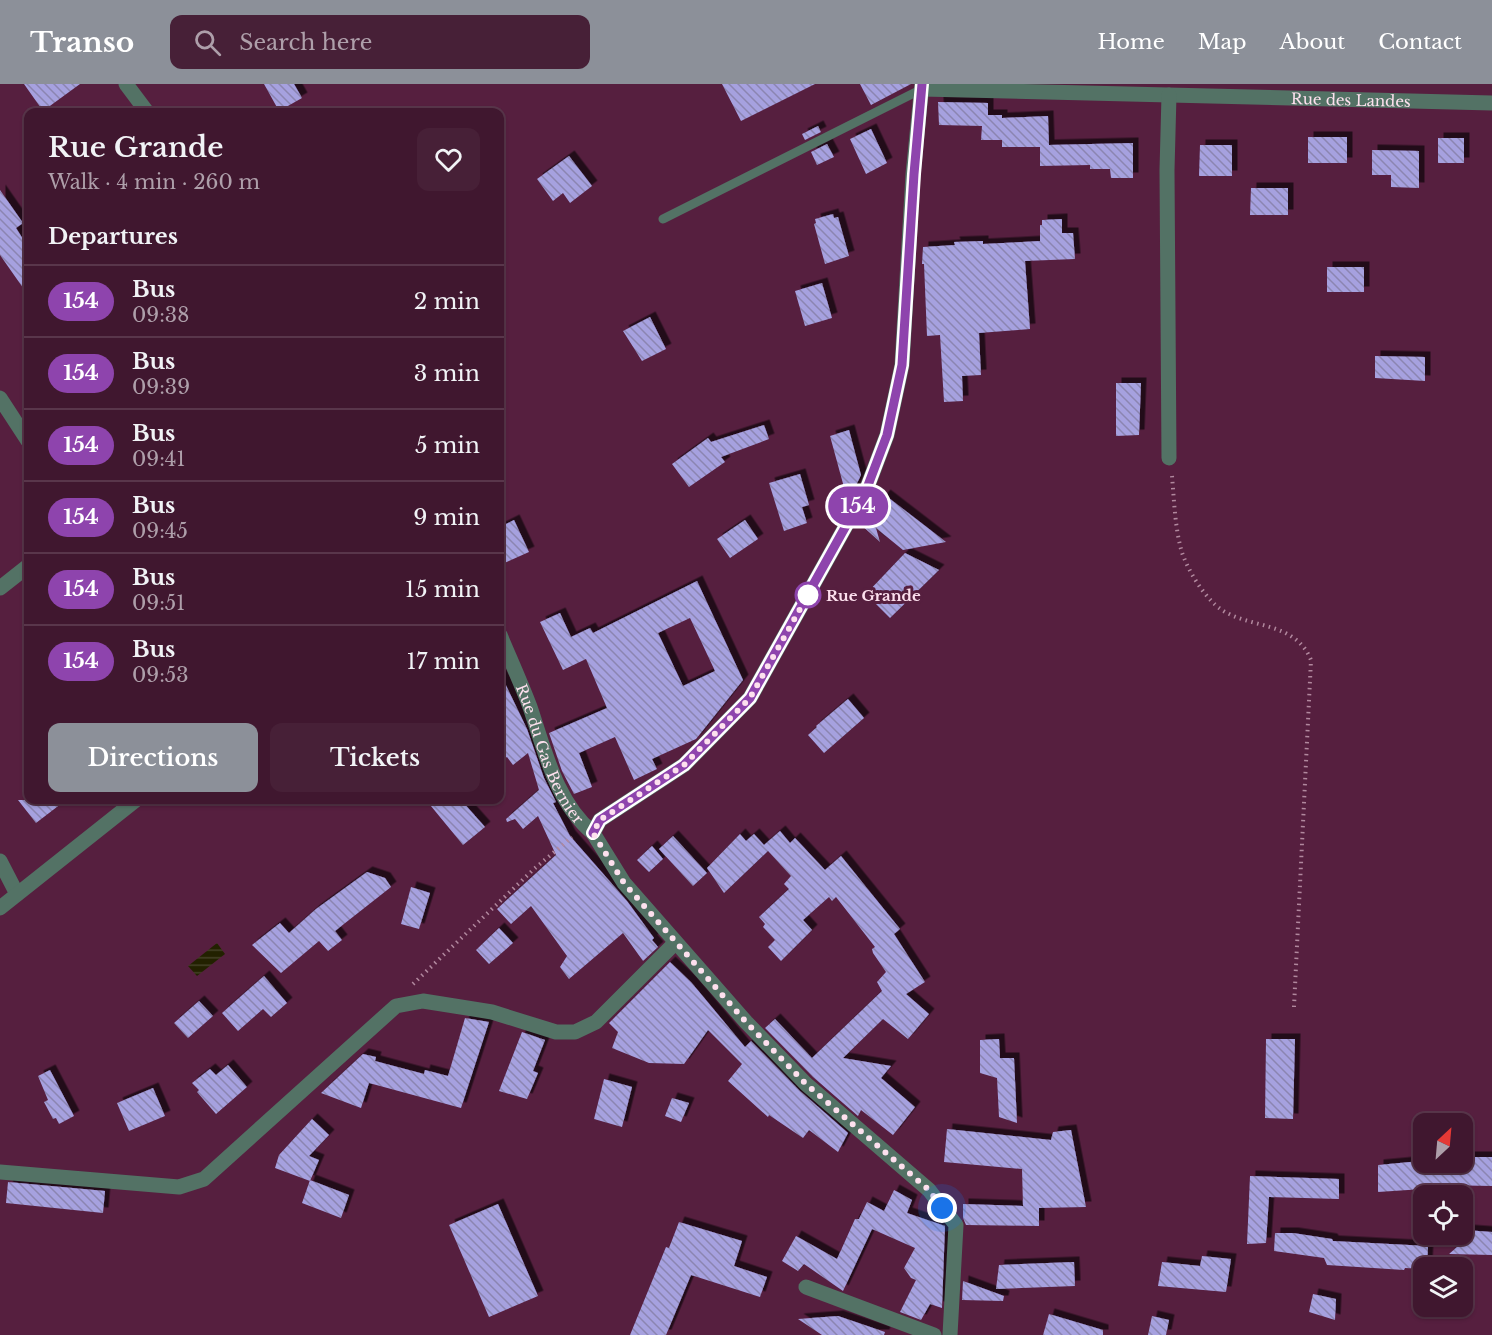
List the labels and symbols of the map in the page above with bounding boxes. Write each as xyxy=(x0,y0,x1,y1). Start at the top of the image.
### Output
street label: Rue des Landes xyxy=(1291,89,1411,111)
line badge: 154 xyxy=(824,486,892,526)
marker: Rue Grande xyxy=(795,582,821,608)
place label: Rue Grande xyxy=(826,586,921,605)
street label: Rue du Gas Bernier xyxy=(512,681,589,828)
north arrow xyxy=(1413,1113,1473,1173)
your location xyxy=(927,1193,957,1223)

